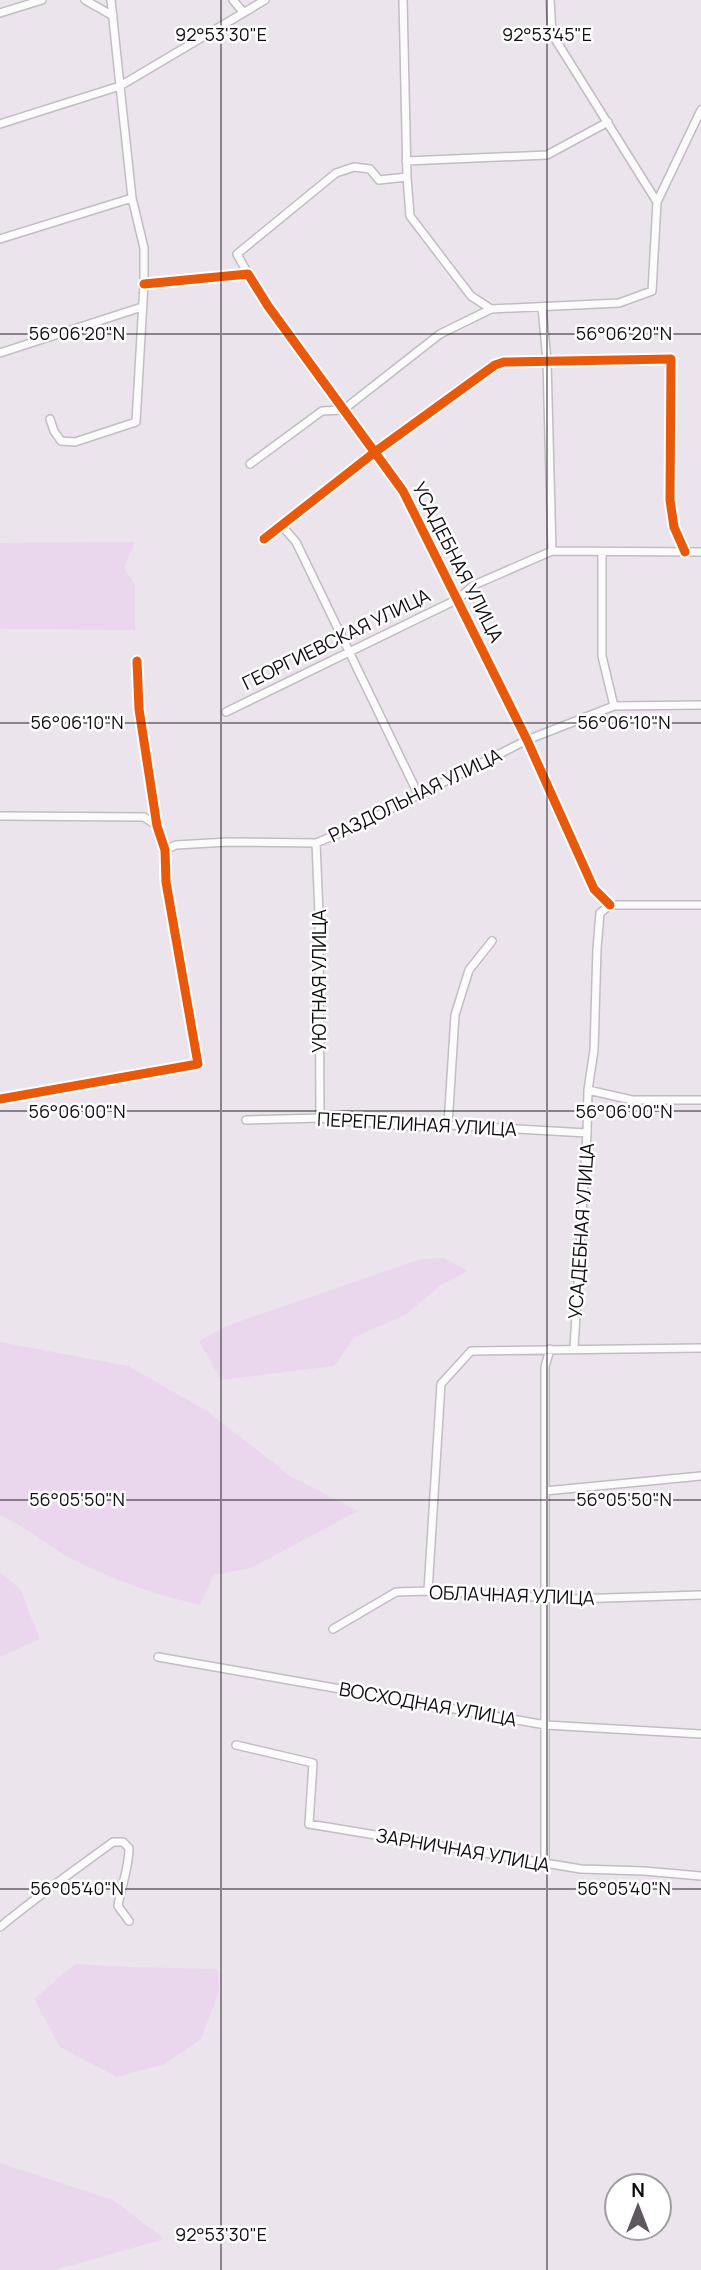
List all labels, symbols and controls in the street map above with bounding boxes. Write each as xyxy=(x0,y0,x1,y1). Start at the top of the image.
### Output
text: 92°53'30"E xyxy=(175,22,267,46)
text: 92°53'45"E xyxy=(502,22,592,46)
text: 56°06'20"N xyxy=(29,321,125,345)
text: 56°06'20"N xyxy=(576,321,672,345)
street label: УСАДЕБНАЯ УЛИЦА xyxy=(406,477,510,647)
street label: ГЕОРГИЕВСКАЯ УЛИЦА xyxy=(238,582,434,696)
text: 56°06'10"N xyxy=(30,710,124,734)
text: 56°06'10"N xyxy=(577,710,671,734)
street label: РАЗДОЛЬНАЯ УЛИЦА xyxy=(324,742,506,848)
street label: УЮТНАЯ УЛИЦА xyxy=(306,909,332,1053)
text: 56°06'00"N xyxy=(29,1099,126,1123)
text: 56°06'00"N xyxy=(576,1099,673,1123)
street label: ПЕРЕПЕЛИНАЯ УЛИЦА xyxy=(317,1106,517,1142)
street label: УСАДЕБНАЯ УЛИЦА xyxy=(562,1142,600,1320)
text: 56°05'50"N xyxy=(29,1487,125,1511)
text: 56°05'50"N xyxy=(576,1487,672,1511)
street label: ОБЛАЧНАЯ УЛИЦА xyxy=(429,1579,595,1611)
street label: ВОСХОДНАЯ УЛИЦА xyxy=(337,1676,519,1732)
street label: ЗАРНИЧНАЯ УЛИЦА xyxy=(374,1822,552,1878)
text: 56°05'40"N xyxy=(30,1876,124,1900)
text: 56°05'40"N xyxy=(577,1876,671,1900)
north arrow xyxy=(603,2172,673,2242)
text: N xyxy=(631,2177,645,2203)
text: 92°53'30"E xyxy=(175,2222,267,2246)

